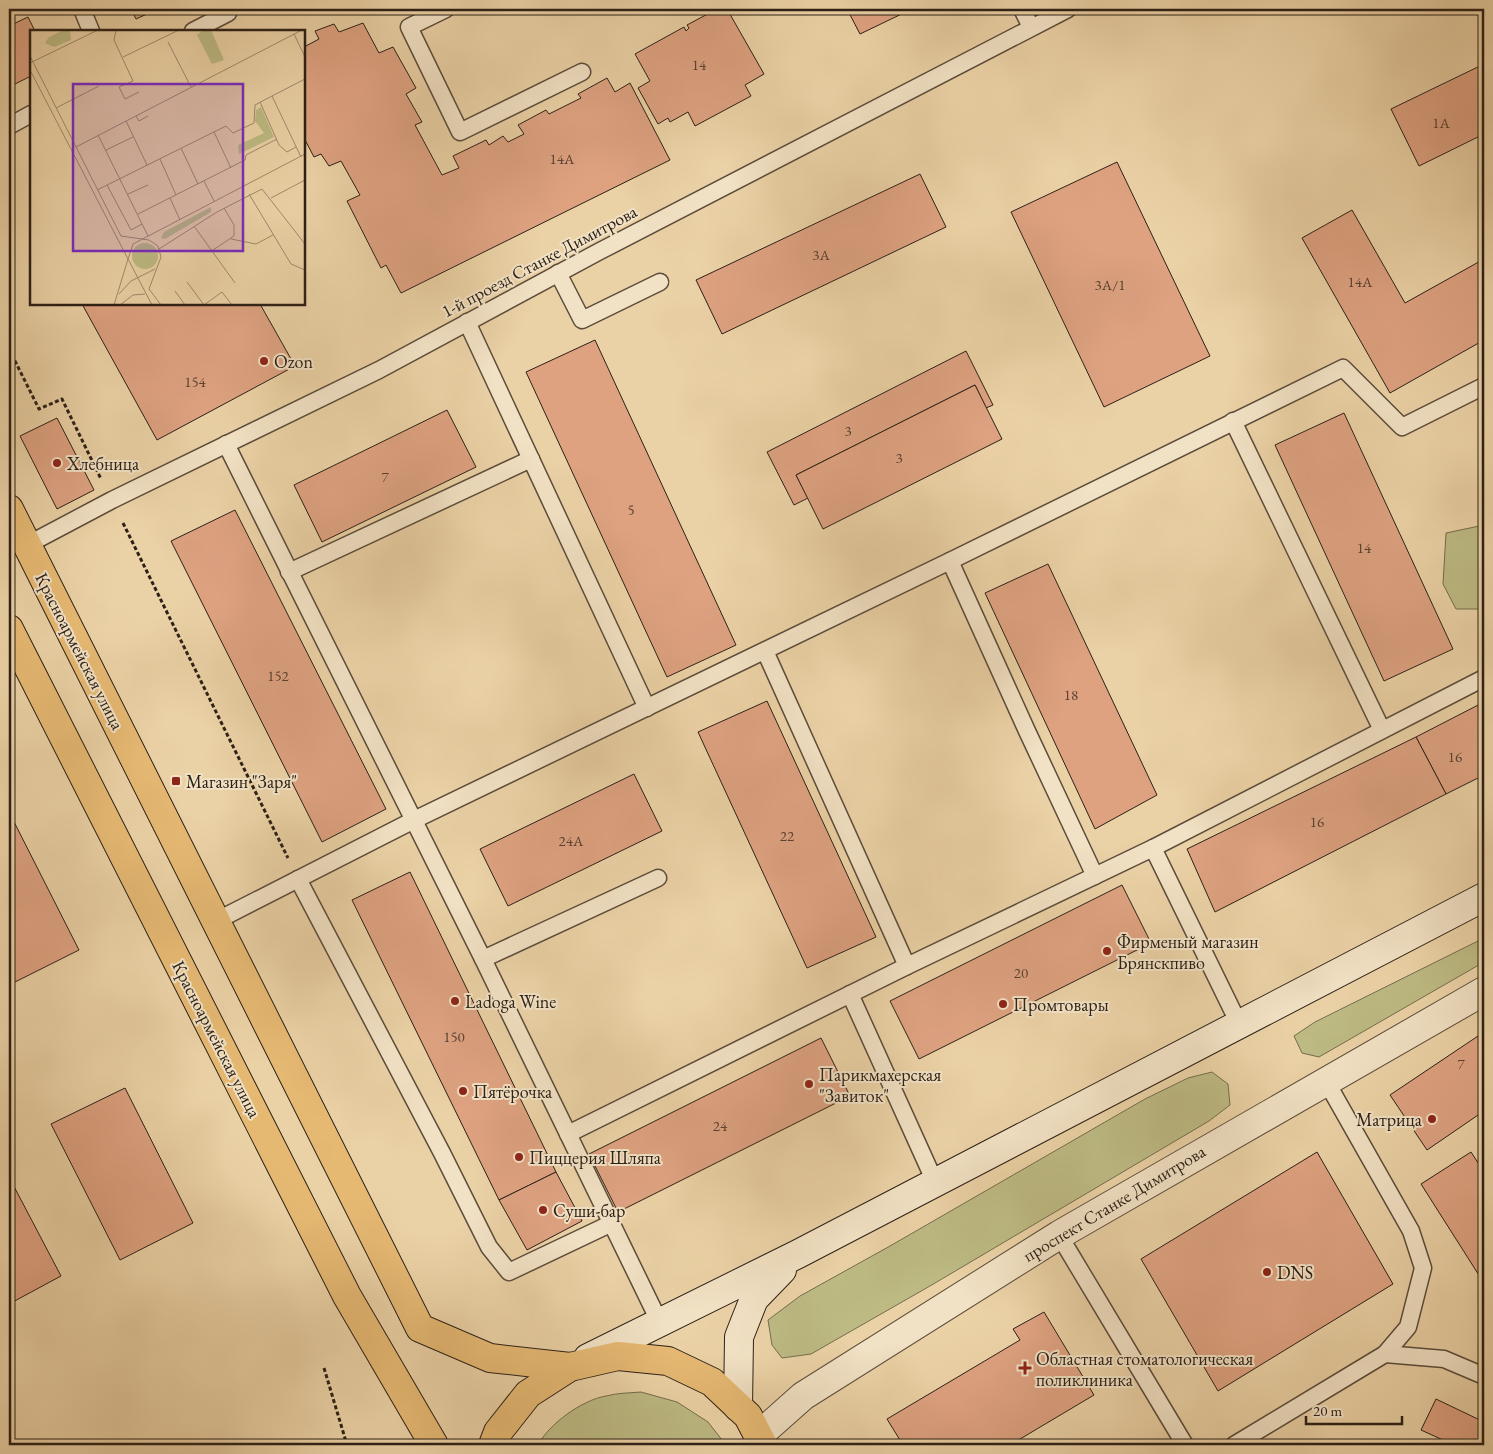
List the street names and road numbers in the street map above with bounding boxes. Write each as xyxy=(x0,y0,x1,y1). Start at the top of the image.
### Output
street label: 1-й проезд Станке Димитрова xyxy=(437,199,642,322)
street label: Красноармейская улица xyxy=(30,569,130,734)
street label: Красноармейская улица xyxy=(167,957,267,1122)
street label: проспект Станке Димитрова xyxy=(1019,1139,1210,1267)

